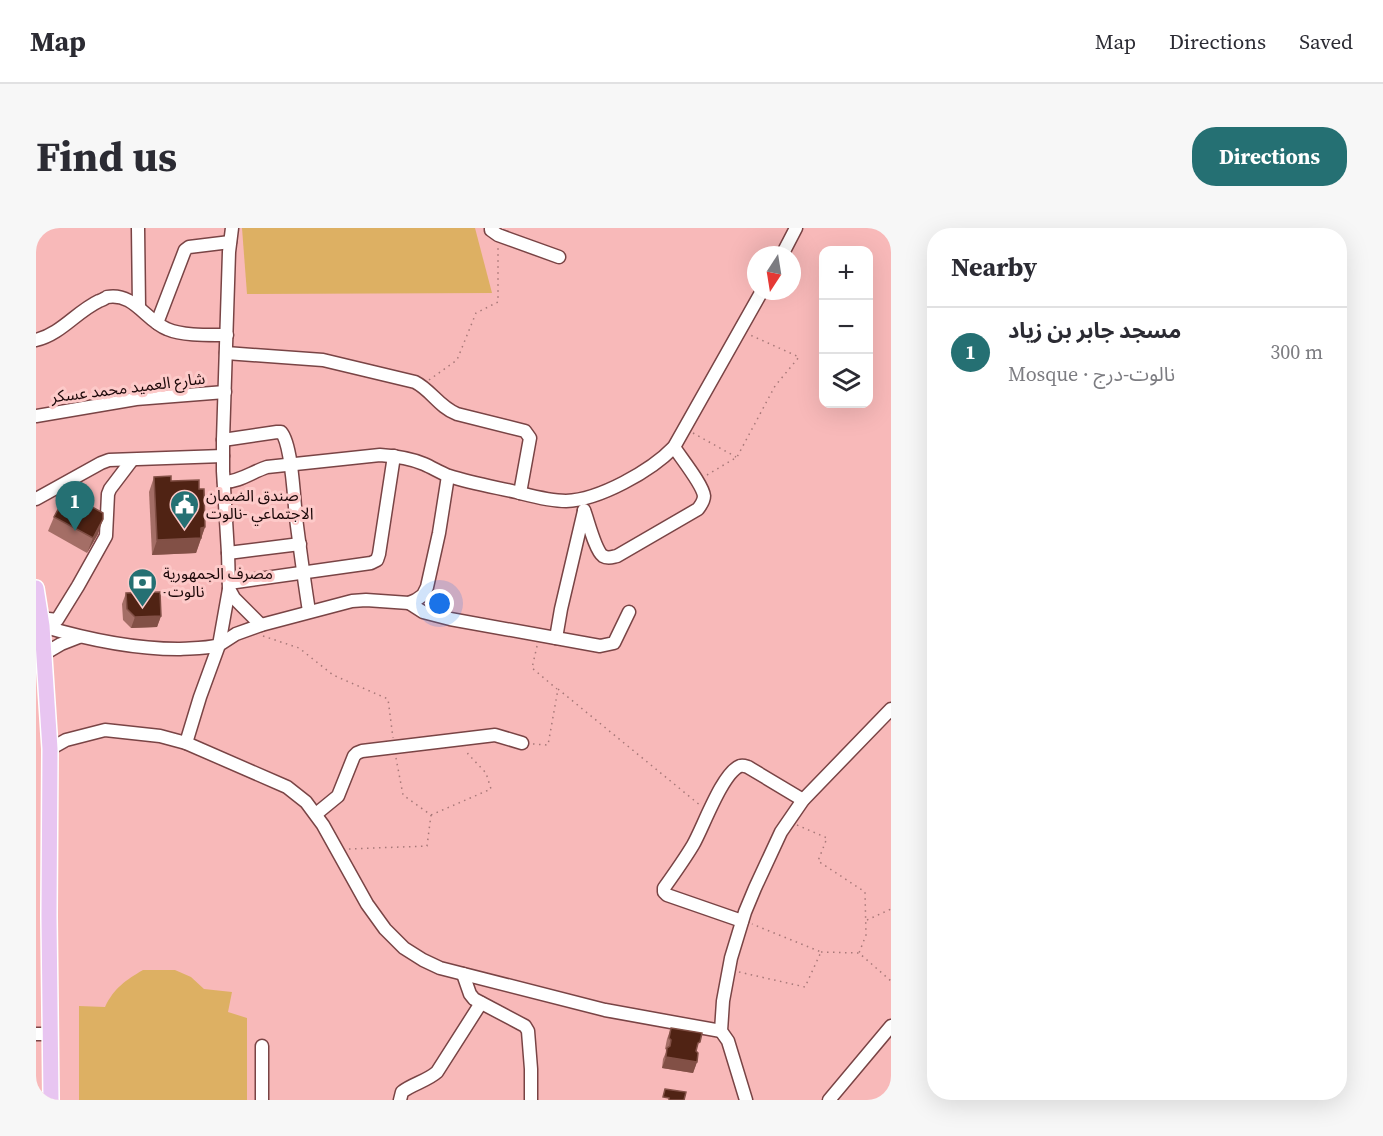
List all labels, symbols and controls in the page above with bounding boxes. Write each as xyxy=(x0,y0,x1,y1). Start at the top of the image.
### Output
text: Map xyxy=(30,22,86,60)
text: Map xyxy=(1095,27,1136,56)
text: Directions xyxy=(1169,27,1266,56)
text: Saved xyxy=(1299,27,1353,56)
text: Find us xyxy=(36,127,177,185)
button: Directions xyxy=(1192,127,1347,186)
north arrow xyxy=(747,246,801,300)
map controls xyxy=(819,246,873,408)
button: + xyxy=(819,246,873,300)
text: Nearby xyxy=(951,249,1037,285)
button: − xyxy=(819,300,873,354)
text: مسجد جابر بن زياد xyxy=(1008,315,1181,345)
text: 1 xyxy=(965,338,976,366)
text: 300 m xyxy=(1270,338,1323,366)
button: layers xyxy=(819,354,873,408)
text: Mosque · نالوت-درج xyxy=(1008,360,1175,388)
street label: شارع العميد محمد عسكر xyxy=(49,367,206,409)
pin: 1 xyxy=(56,482,94,531)
place label: صندق الضمان الاجتماعي -نالوت xyxy=(206,484,314,526)
public building icon: صندق الضمان الاجتماعي -نالوت xyxy=(169,488,201,530)
place label: مصرف الجمهورية -نالوت xyxy=(163,562,273,602)
bank icon: مصرف الجمهورية -نالوت xyxy=(126,566,158,608)
your location xyxy=(425,589,454,618)

